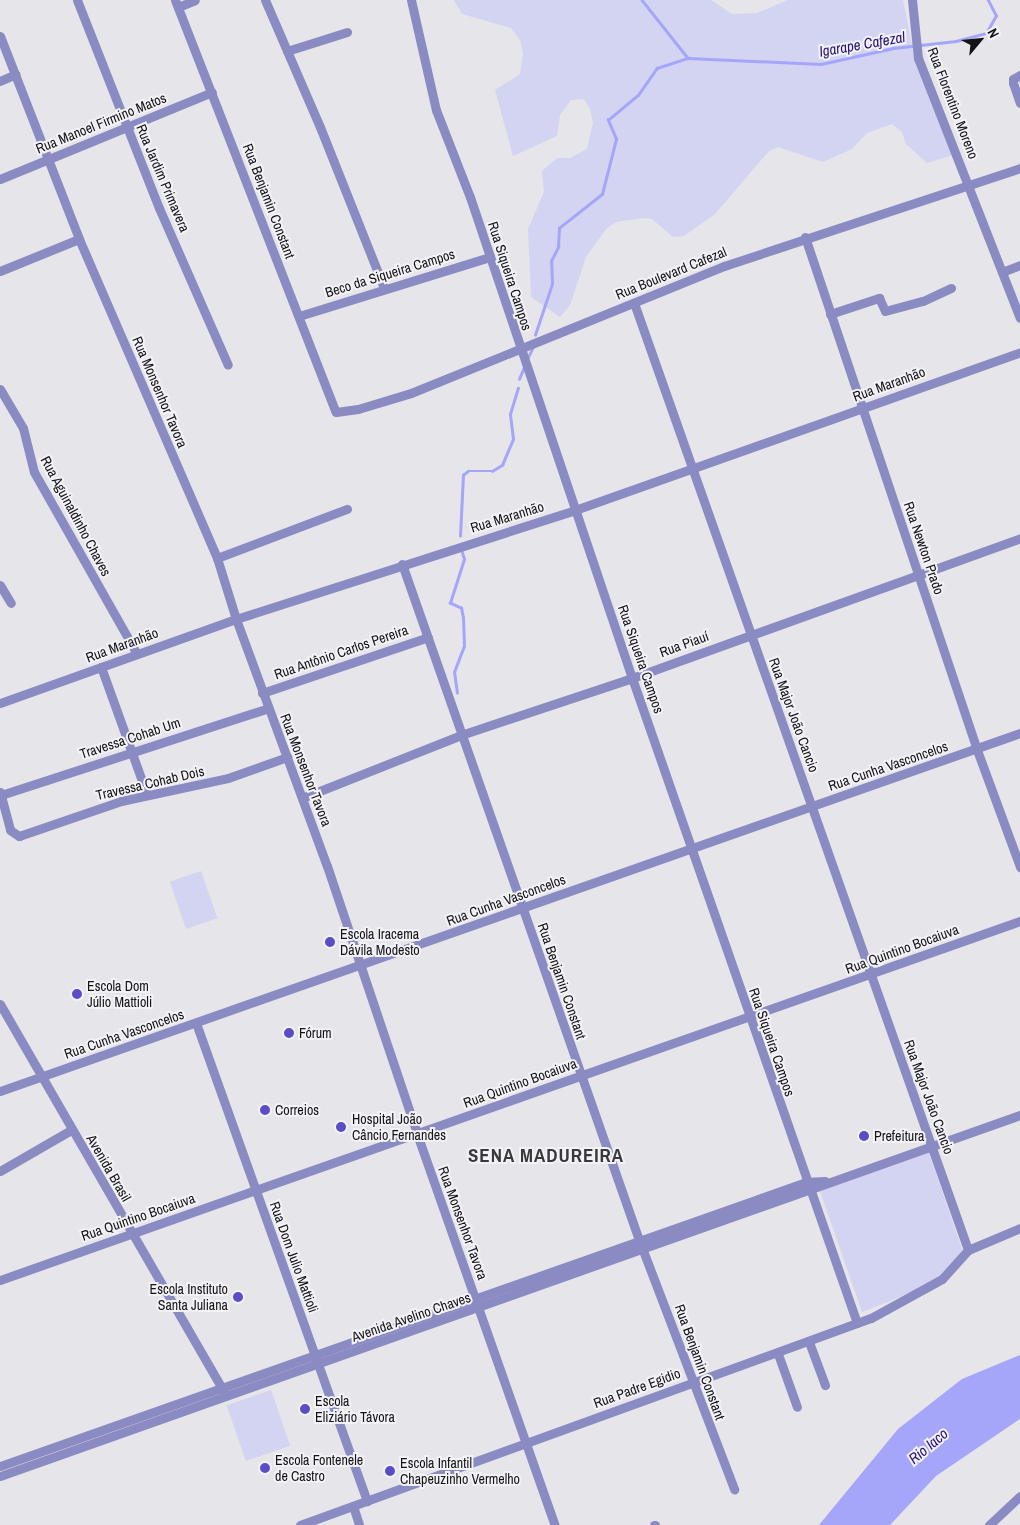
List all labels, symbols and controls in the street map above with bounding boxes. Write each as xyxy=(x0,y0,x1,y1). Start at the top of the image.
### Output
north arrow xyxy=(955,15,1005,65)
text: N xyxy=(983,25,1003,41)
water label: Igarape Cafezal xyxy=(818,28,906,60)
street label: Rua Florentino Moreno xyxy=(924,45,982,161)
street label: Rua Manoel Firmino Matos xyxy=(33,89,169,157)
street label: Rua Jardim Primavera xyxy=(133,122,193,234)
street label: Rua Benjamin Constant xyxy=(239,141,299,261)
street label: Rua Siqueira Campos xyxy=(484,219,536,333)
street label: Rua Boulevard Cafezal xyxy=(613,243,729,303)
street label: Beco da Siqueira Campos xyxy=(323,245,457,301)
street label: Rua Monsenhor Tavora xyxy=(129,334,191,450)
street label: Rua Maranhão xyxy=(850,363,928,405)
street label: Rua Aguinaldinho Chaves xyxy=(37,453,115,579)
street label: Rua Maranhão xyxy=(468,498,546,536)
street label: Rua Newton Prado xyxy=(900,499,948,597)
street label: Rua Siqueira Campos xyxy=(615,603,667,715)
street label: Rua Antônio Carlos Pereira xyxy=(272,621,410,683)
street label: Rua Maranhão xyxy=(83,624,161,666)
street label: Rua Piauí xyxy=(657,627,711,661)
street label: Rua Major João Cancio xyxy=(765,655,823,775)
street label: Rua Monsenhor Tavora xyxy=(277,711,335,829)
street label: Travessa Cohab Um xyxy=(78,714,182,762)
street label: Rua Cunha Vasconcelos xyxy=(826,738,950,794)
street label: Travessa Cohab Dois xyxy=(94,762,206,804)
street label: Rua Cunha Vasconcelos xyxy=(444,871,568,929)
street label: Rua Benjamin Constant xyxy=(534,921,590,1041)
street label: Rua Quintino Bocaiuva xyxy=(843,921,961,977)
place label: Escola Iracema Dávila Modesto xyxy=(340,926,420,959)
marker: Escola Iracema Dávila Modesto xyxy=(324,936,336,948)
place label: Escola Dom Júlio Mattioli xyxy=(87,978,152,1010)
street label: Rua Siqueira Campos xyxy=(746,986,798,1098)
marker: Escola Dom Júlio Mattioli xyxy=(71,988,83,1000)
street label: Rua Cunha Vasconcelos xyxy=(62,1006,186,1062)
place label: Fórum xyxy=(299,1025,332,1041)
marker: Fórum xyxy=(283,1027,295,1039)
street label: Rua Major João Cancio xyxy=(900,1037,958,1157)
street label: Rua Quintino Bocaiuva xyxy=(461,1055,579,1111)
place label: Correios xyxy=(275,1102,319,1118)
marker: Correios xyxy=(259,1104,271,1116)
place label: Hospital João Câncio Fernandes xyxy=(352,1111,446,1144)
marker: Hospital João Câncio Fernandes xyxy=(334,1120,348,1134)
place label: Prefeitura xyxy=(874,1128,924,1144)
marker: Prefeitura xyxy=(858,1130,870,1142)
street label: Avenida Brasil xyxy=(83,1132,135,1204)
district label: SENA MADUREIRA xyxy=(466,1145,626,1167)
street label: Rua Monsenhor Tavora xyxy=(435,1164,491,1282)
street label: Rua Quintino Bocaiuva xyxy=(79,1190,197,1244)
street label: Rua Dom Julio Mattioli xyxy=(266,1199,322,1315)
place label: Escola Instituto Santa Juliana xyxy=(150,1281,228,1314)
street label: Avenida Avelino Chaves xyxy=(349,1289,473,1345)
marker: Escola Instituto Santa Juliana xyxy=(232,1291,244,1303)
street label: Rua Benjamin Constant xyxy=(671,1302,729,1422)
street label: Rua Padre Egidio xyxy=(591,1364,683,1412)
place label: Escola Eliziário Távora xyxy=(315,1393,395,1425)
marker: Escola Eliziário Távora xyxy=(299,1403,311,1415)
water label: Rio Iaco xyxy=(905,1424,951,1468)
place label: Escola Fontenele de Castro xyxy=(275,1452,363,1484)
place label: Escola Infantil Chapeuzinho Vermelho xyxy=(400,1455,520,1488)
marker: Escola Fontenele de Castro xyxy=(259,1462,271,1474)
marker: Escola Infantil Chapeuzinho Vermelho xyxy=(384,1465,396,1477)

